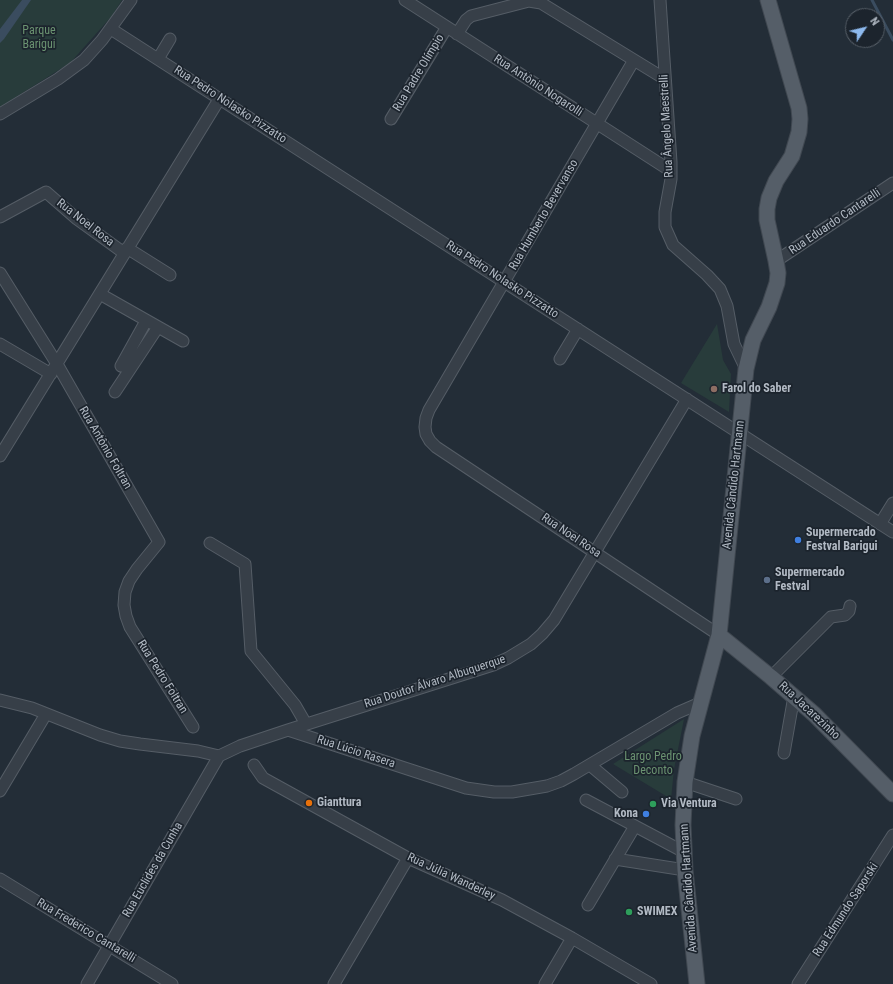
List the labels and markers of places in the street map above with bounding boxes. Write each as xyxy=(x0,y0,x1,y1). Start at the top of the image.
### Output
place label: Farol do Saber xyxy=(722,382,791,396)
marker: Farol do Saber xyxy=(709,384,719,394)
place label: Supermercado Festval Barigui xyxy=(806,526,878,554)
marker: Supermercado Festval Barigui xyxy=(793,535,803,545)
place label: Supermercado Festval xyxy=(775,566,845,594)
marker: Supermercado Festval xyxy=(762,575,772,585)
place label: Gianttura xyxy=(317,796,361,810)
place label: Via Ventura xyxy=(661,797,717,811)
marker: Gianttura xyxy=(304,798,314,808)
marker: Via Ventura xyxy=(648,799,658,809)
place label: Kona xyxy=(614,807,638,821)
marker: Kona xyxy=(641,809,651,819)
place label: SWIMEX xyxy=(637,905,677,919)
marker: SWIMEX xyxy=(624,907,634,917)

